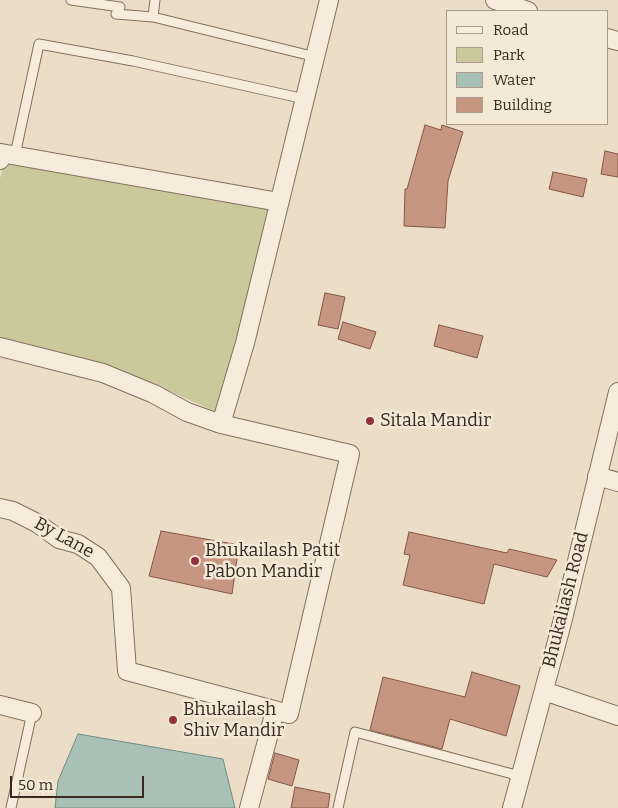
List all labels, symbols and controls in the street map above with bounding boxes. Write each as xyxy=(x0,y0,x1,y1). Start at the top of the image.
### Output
legend xyxy=(446,10,608,125)
text: Road xyxy=(493,21,528,39)
text: Park xyxy=(493,46,525,64)
text: Water xyxy=(493,71,535,89)
text: Building xyxy=(493,96,552,114)
place label: Sitala Mandir xyxy=(380,410,491,432)
marker: Sitala Mandir xyxy=(364,415,376,427)
street label: By Lane xyxy=(30,513,98,563)
street label: Bhukaliash Road xyxy=(539,530,593,670)
place label: Bhukailash Patit Pabon Mandir xyxy=(205,540,340,582)
marker: Bhukailash Patit Pabon Mandir xyxy=(189,555,201,567)
place label: Bhukailash Shiv Mandir xyxy=(183,699,284,742)
marker: Bhukailash Shiv Mandir xyxy=(167,714,179,726)
scale bar xyxy=(12,766,146,798)
text: 50 m xyxy=(18,776,53,794)

